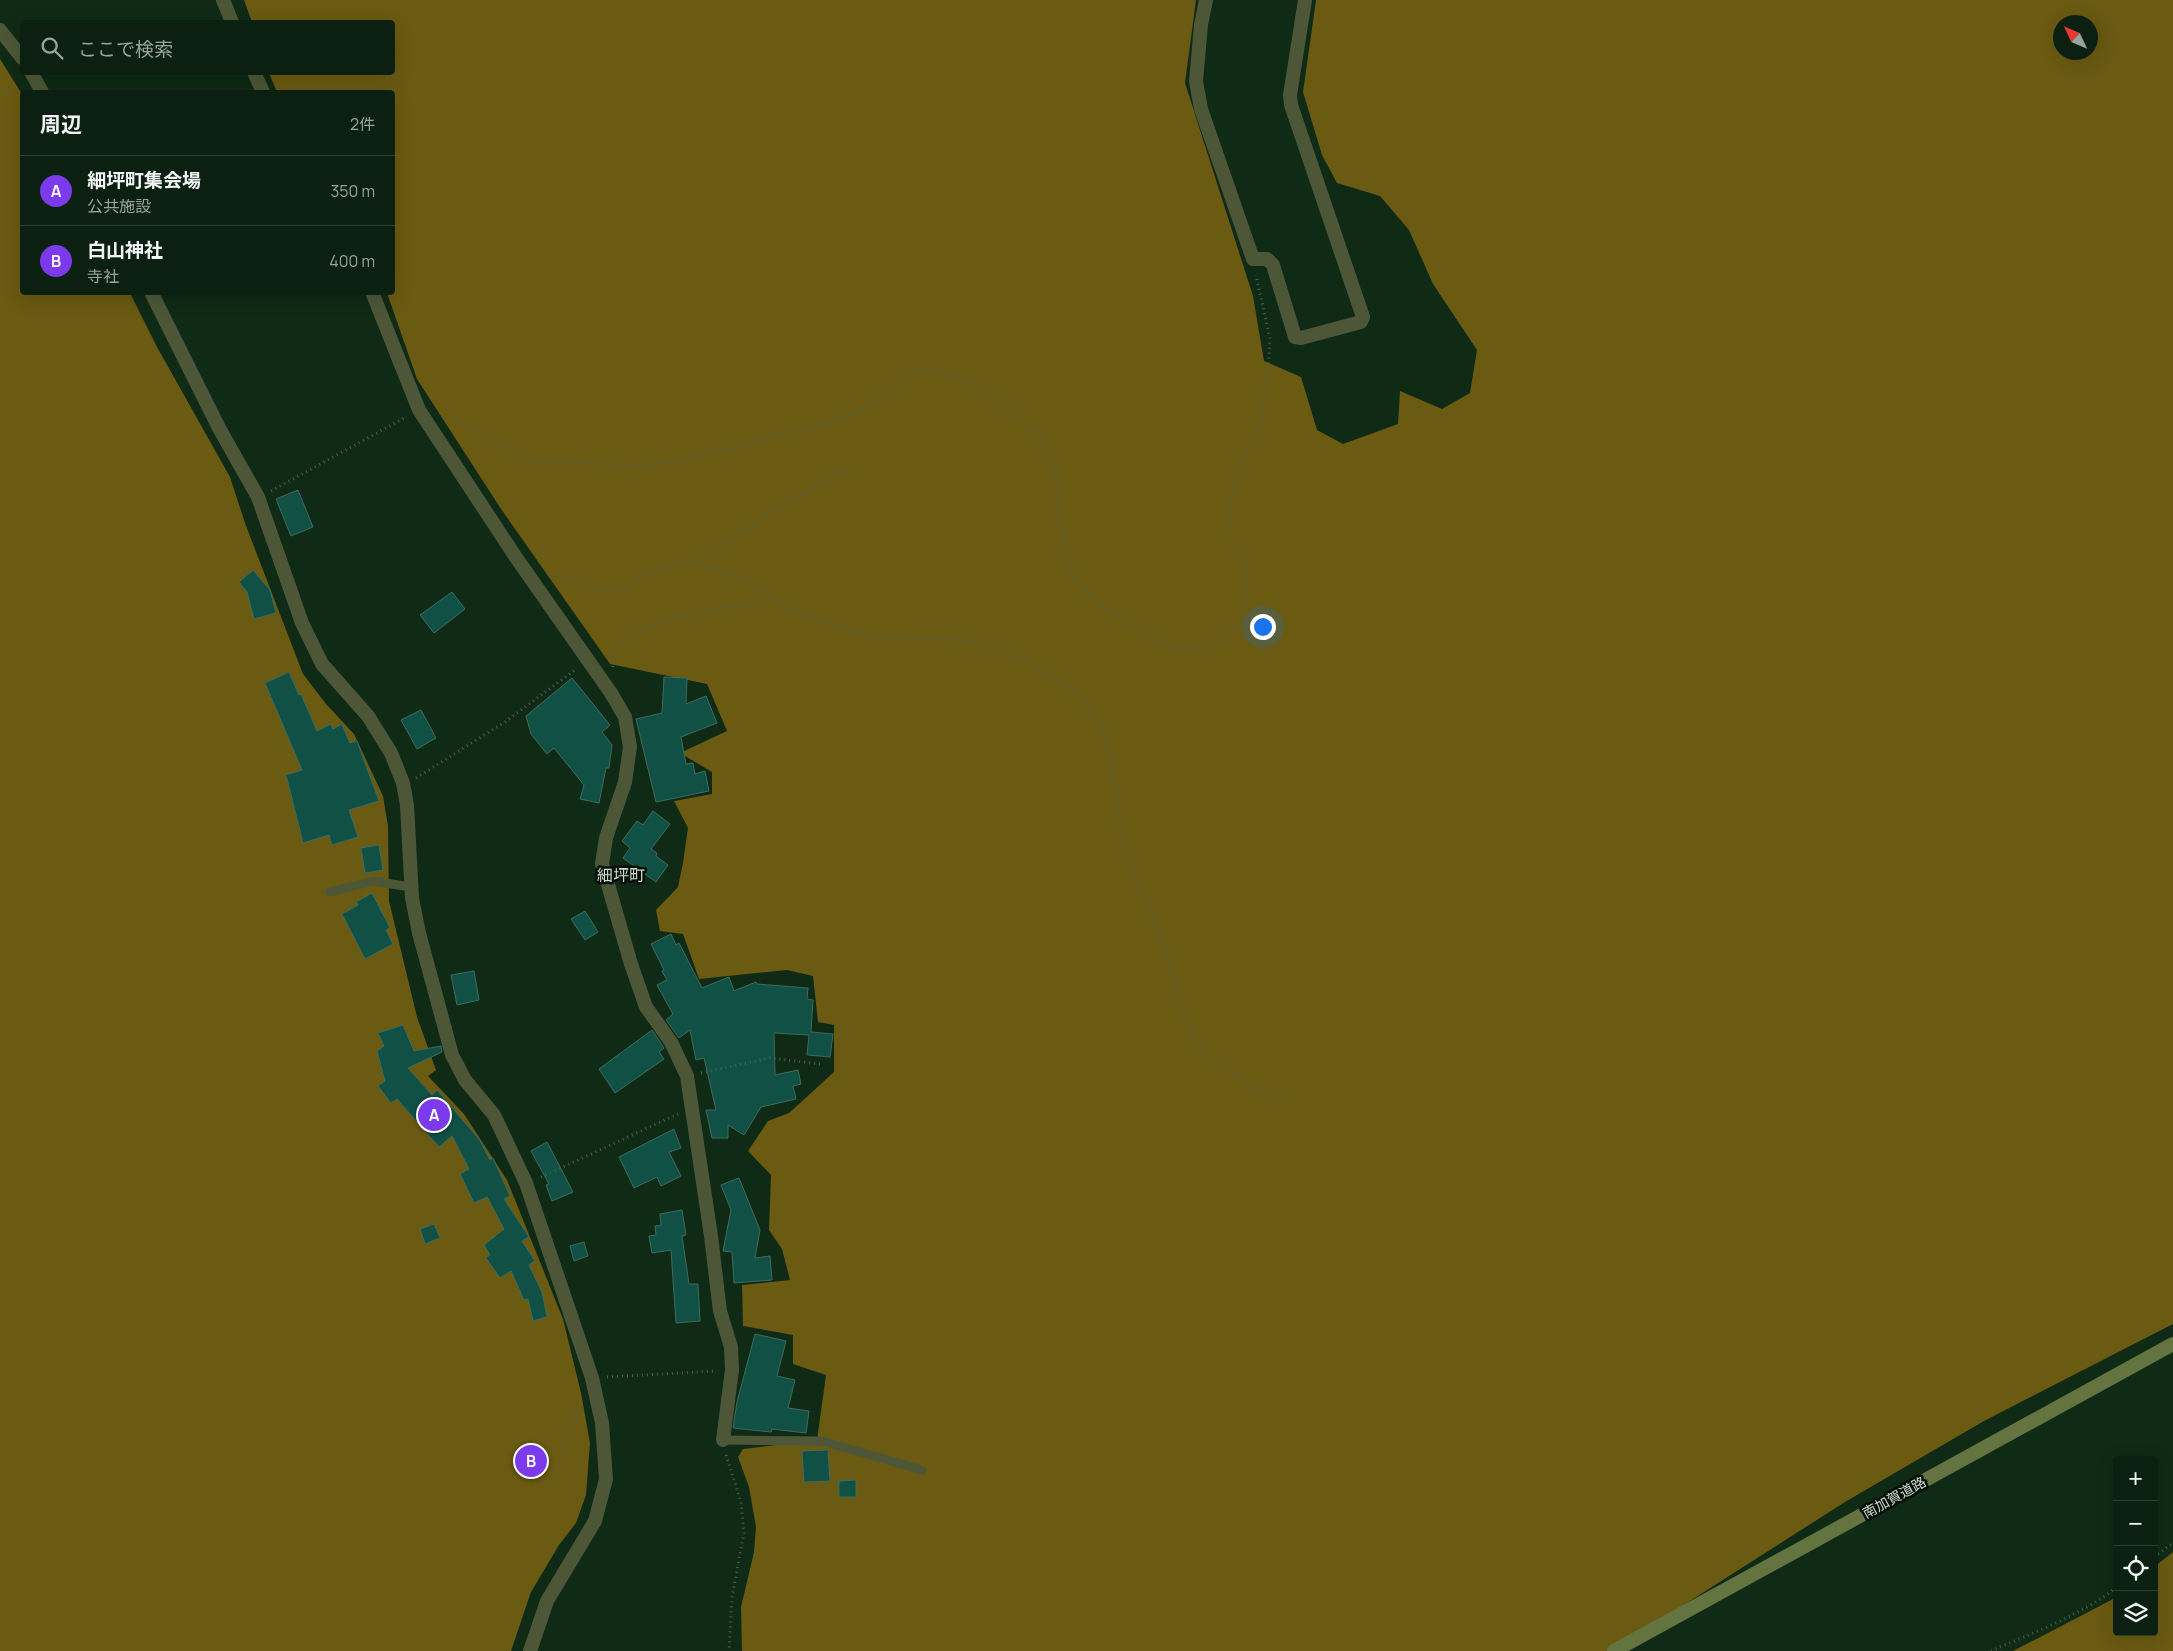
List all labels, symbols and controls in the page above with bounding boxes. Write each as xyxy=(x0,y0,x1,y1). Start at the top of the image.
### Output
north arrow xyxy=(2053,15,2098,60)
search box xyxy=(20,20,395,75)
icon: search xyxy=(38,34,66,62)
text: ここで検索 xyxy=(78,36,173,62)
text: 周辺 xyxy=(40,110,82,138)
text: 2件 xyxy=(350,113,375,135)
text: 細坪町集会場 xyxy=(87,167,201,193)
text: A xyxy=(51,180,61,202)
text: 350 m xyxy=(330,180,375,202)
text: 公共施設 xyxy=(87,195,151,217)
text: 白山神社 xyxy=(87,237,163,263)
text: B xyxy=(51,250,61,272)
text: 400 m xyxy=(329,250,375,272)
text: 寺社 xyxy=(87,265,119,287)
your location xyxy=(1250,614,1276,640)
district label: 細坪町 xyxy=(597,864,645,886)
pin: A xyxy=(418,1096,450,1134)
pin: B xyxy=(515,1442,547,1480)
map controls xyxy=(2113,1456,2158,1636)
button: + xyxy=(2113,1456,2158,1501)
street label: 南加賀道路 xyxy=(1859,1472,1929,1522)
button: − xyxy=(2113,1501,2158,1546)
button: locate xyxy=(2113,1546,2158,1591)
button: layers xyxy=(2113,1591,2158,1636)

